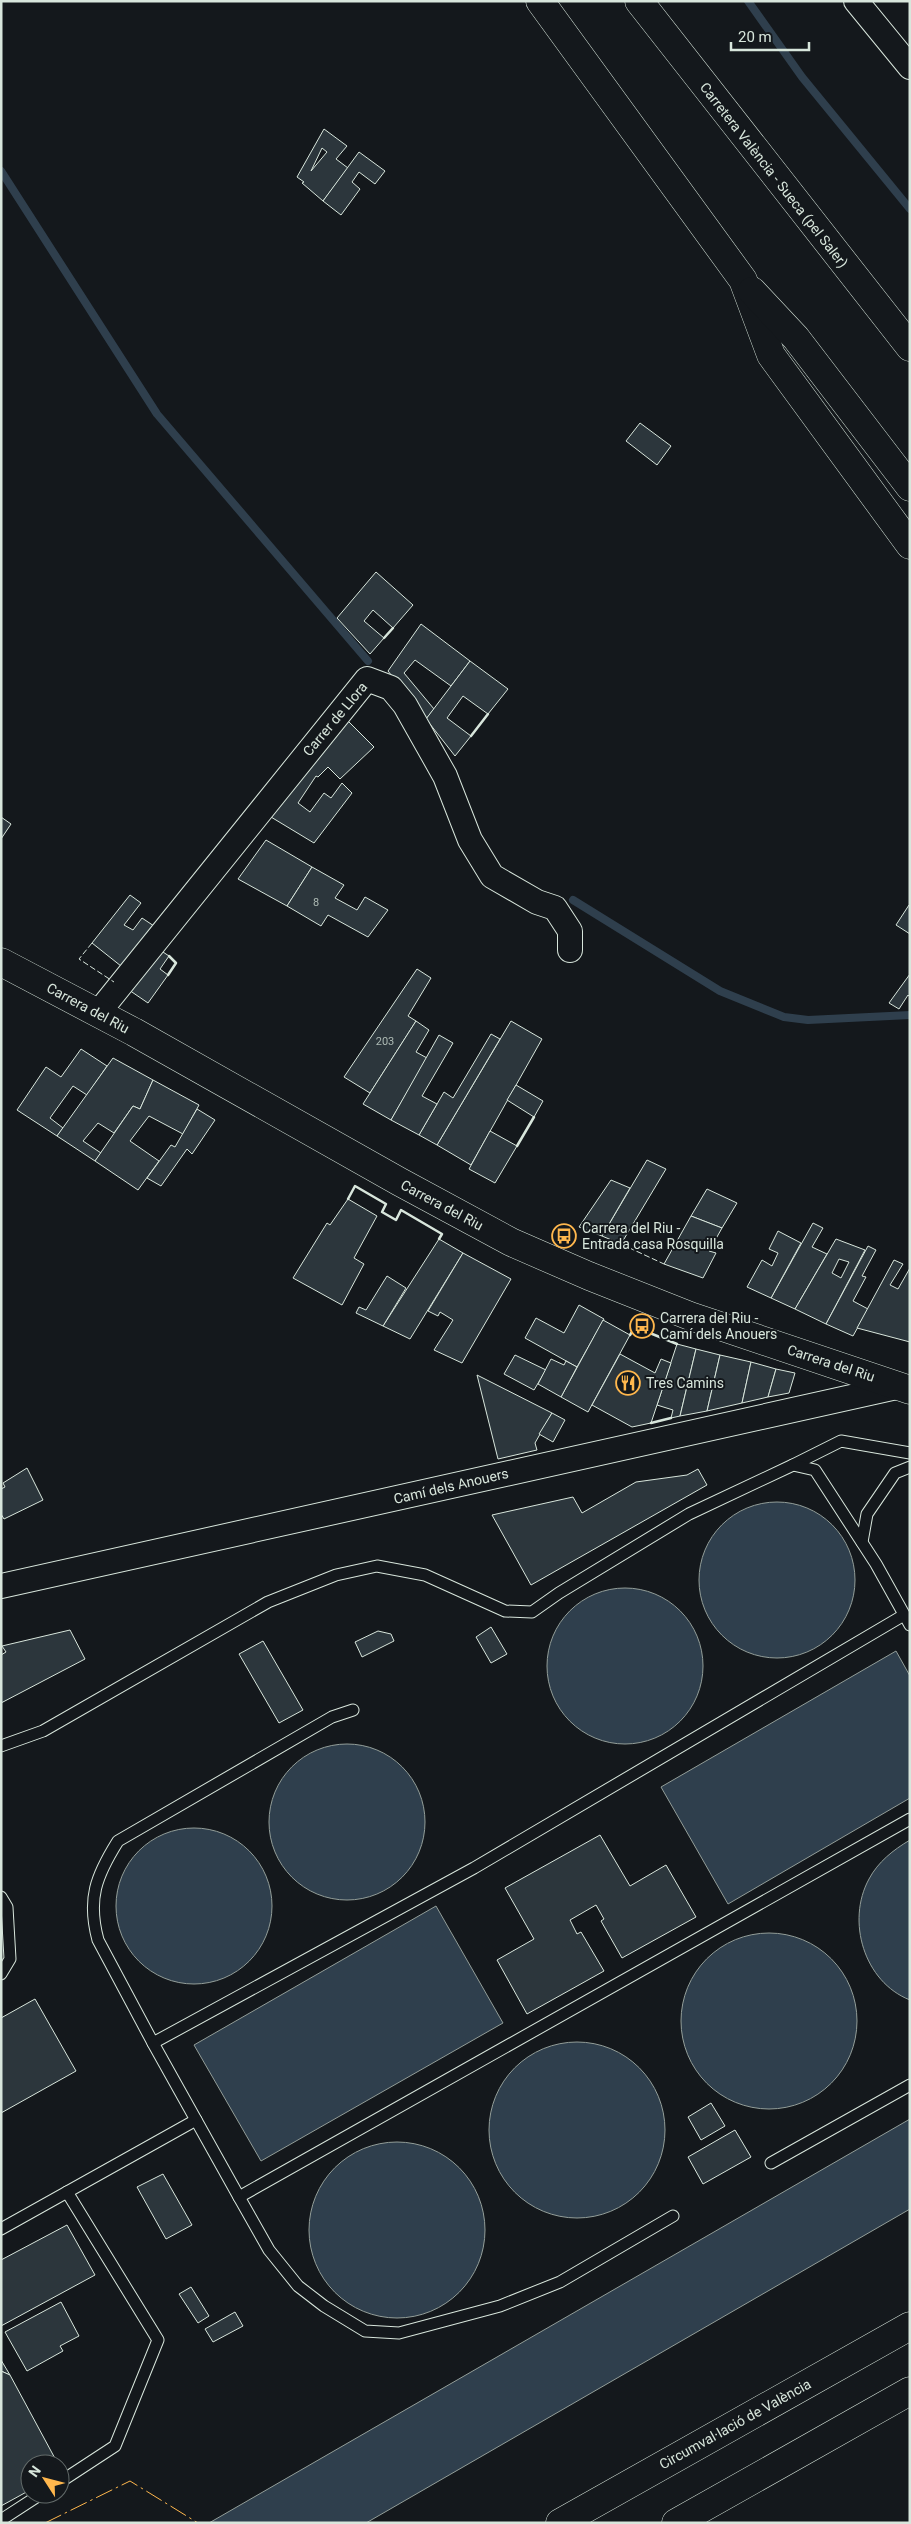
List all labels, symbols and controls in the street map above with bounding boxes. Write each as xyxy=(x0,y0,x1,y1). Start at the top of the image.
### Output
scale bar xyxy=(731,20,808,52)
text: 20 m xyxy=(738,28,772,46)
street label: Carretera València - Sueca (pel Saler) xyxy=(696,79,851,271)
street label: Carrer de Llora xyxy=(299,679,371,759)
house number: 8 xyxy=(313,896,319,909)
street label: Carrera del Riu xyxy=(44,980,132,1036)
house number: 203 xyxy=(376,1035,394,1048)
street label: Carrera del Riu xyxy=(398,1177,486,1233)
place label: Carrera del Riu - Entrada casa Rosquilla xyxy=(582,1220,724,1252)
bus stop icon: Carrera del Riu - Entrada casa Rosquilla xyxy=(551,1223,577,1249)
place label: Carrera del Riu - Camí dels Anouers xyxy=(660,1310,777,1342)
bus stop icon: Carrera del Riu - Camí dels Anouers xyxy=(629,1313,655,1339)
street label: Carrera del Riu xyxy=(785,1341,877,1385)
restaurant icon: Tres Camins xyxy=(615,1370,641,1396)
place label: Tres Camins xyxy=(646,1375,724,1391)
street label: Camí dels Anouers xyxy=(392,1465,510,1507)
street label: Circumval·lació de València xyxy=(656,2376,814,2472)
north arrow xyxy=(20,2454,70,2504)
text: N xyxy=(25,2463,44,2480)

